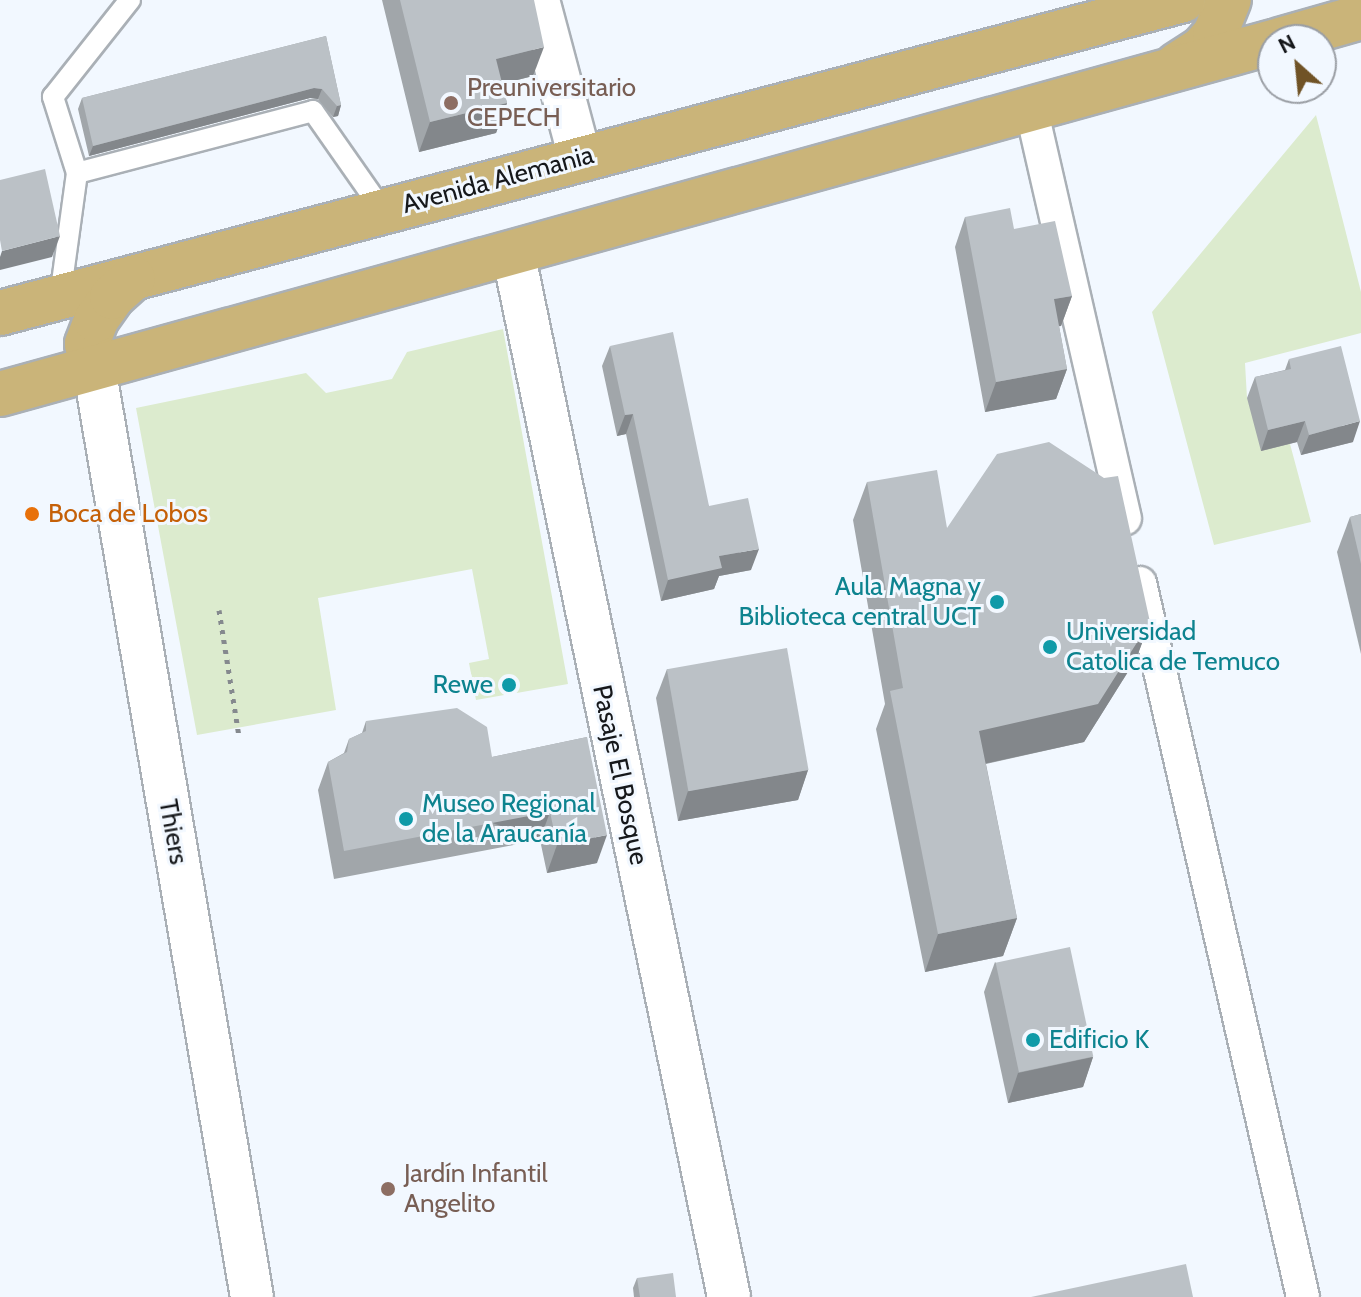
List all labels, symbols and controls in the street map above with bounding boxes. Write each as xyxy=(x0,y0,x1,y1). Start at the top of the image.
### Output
north arrow xyxy=(1257,24,1337,104)
text: N xyxy=(1274,28,1300,60)
place label: Preuniversitario CEPECH xyxy=(467,72,636,134)
marker: Preuniversitario CEPECH xyxy=(442,94,460,112)
street label: Avenida Alemania xyxy=(399,139,597,221)
place label: Boca de Lobos xyxy=(48,498,208,530)
marker: Boca de Lobos xyxy=(23,505,41,523)
place label: Aula Magna y Biblioteca central UCT xyxy=(739,571,981,632)
marker: Aula Magna y Biblioteca central UCT xyxy=(988,593,1006,611)
place label: Universidad Catolica de Temuco xyxy=(1066,616,1280,678)
marker: Universidad Catolica de Temuco xyxy=(1041,638,1059,656)
place label: Rewe xyxy=(432,669,493,701)
marker: Rewe xyxy=(500,676,518,694)
street label: Pasaje El Bosque xyxy=(586,682,654,868)
place label: Museo Regional de la Araucanía xyxy=(422,788,596,850)
street label: Thiers xyxy=(152,797,194,867)
marker: Museo Regional de la Araucanía xyxy=(397,810,415,828)
place label: Edificio K xyxy=(1049,1024,1149,1056)
marker: Edificio K xyxy=(1024,1031,1042,1049)
place label: Jardín Infantil Angelito xyxy=(404,1158,548,1220)
marker: Jardín Infantil Angelito xyxy=(379,1180,397,1198)

